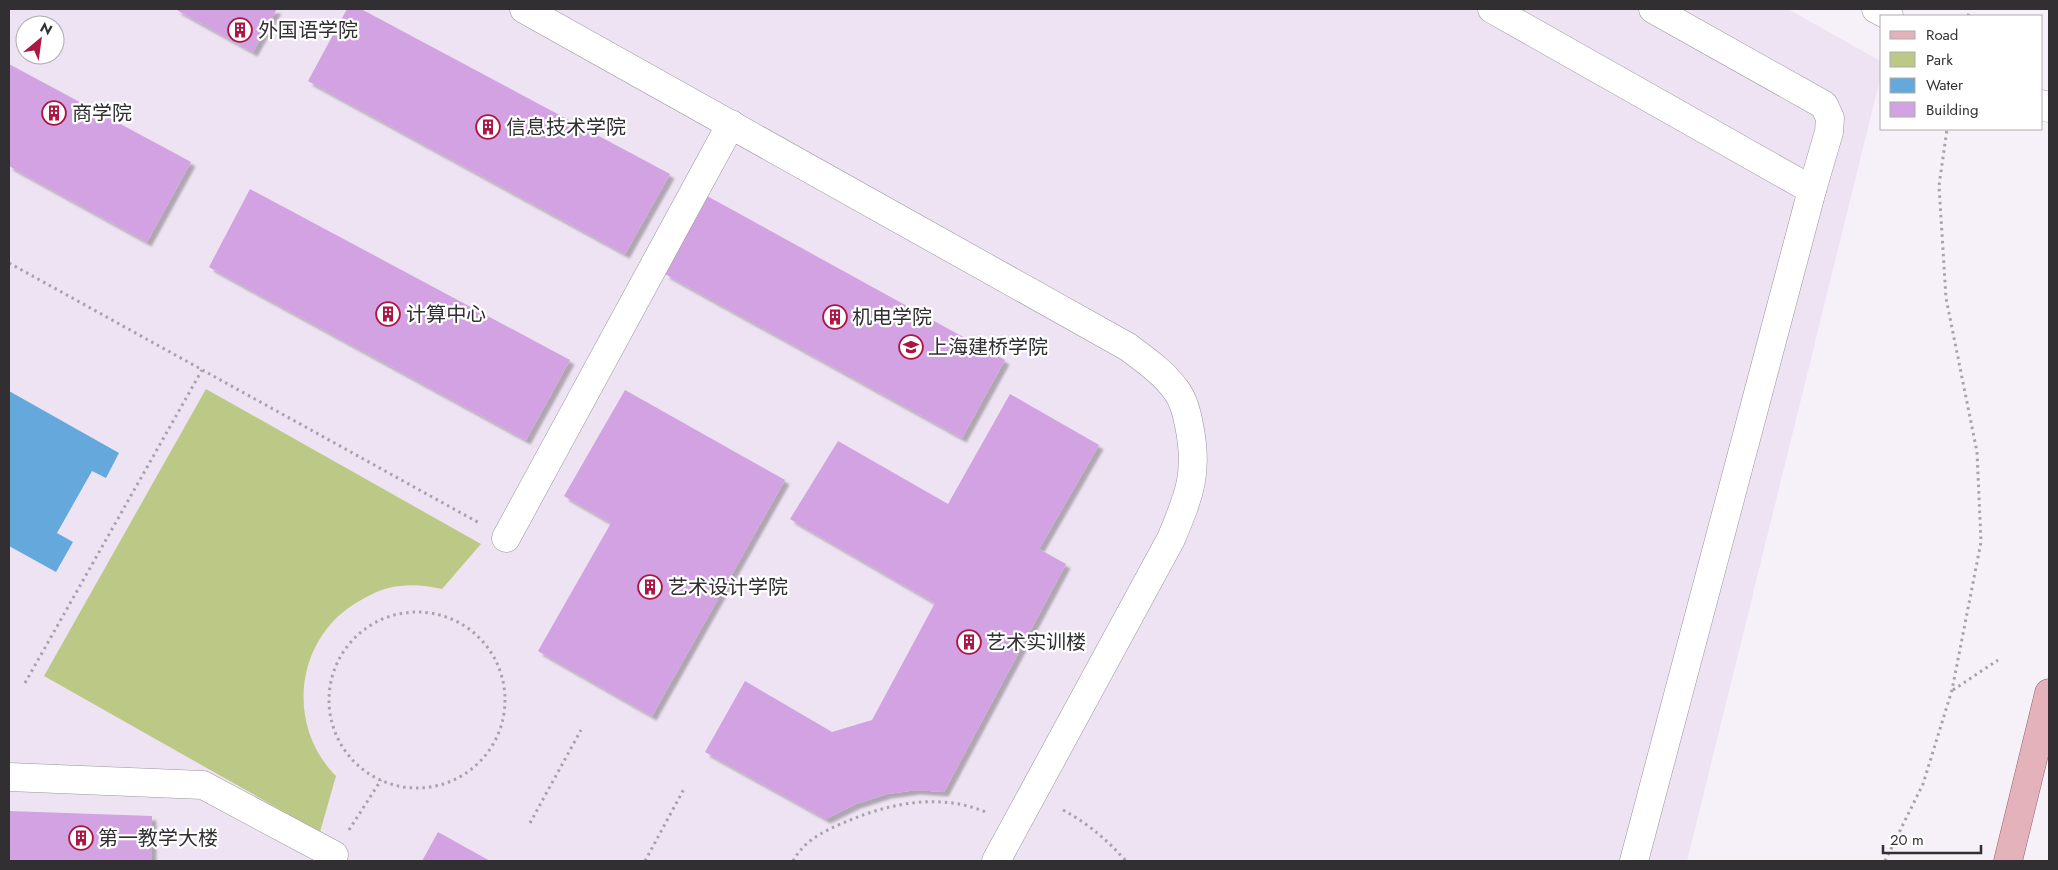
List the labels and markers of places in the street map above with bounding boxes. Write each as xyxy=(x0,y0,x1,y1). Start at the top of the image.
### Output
place label: 外国语学院 xyxy=(258,16,358,45)
building icon: 外国语学院 xyxy=(227,17,253,43)
place label: 商学院 xyxy=(72,99,132,128)
building icon: 商学院 xyxy=(41,100,67,126)
place label: 信息技术学院 xyxy=(506,113,626,142)
building icon: 信息技术学院 xyxy=(475,114,501,140)
place label: 计算中心 xyxy=(406,300,486,329)
building icon: 计算中心 xyxy=(375,301,401,327)
place label: 机电学院 xyxy=(852,303,932,332)
building icon: 机电学院 xyxy=(822,304,848,330)
place label: 上海建桥学院 xyxy=(928,333,1048,362)
school or university icon: 上海建桥学院 xyxy=(898,334,924,360)
place label: 艺术设计学院 xyxy=(668,573,788,602)
building icon: 艺术设计学院 xyxy=(637,574,663,600)
place label: 艺术实训楼 xyxy=(986,628,1086,657)
building icon: 艺术实训楼 xyxy=(956,629,982,655)
place label: 第一教学大楼 xyxy=(98,824,218,853)
building icon: 第一教学大楼 xyxy=(68,825,94,851)

